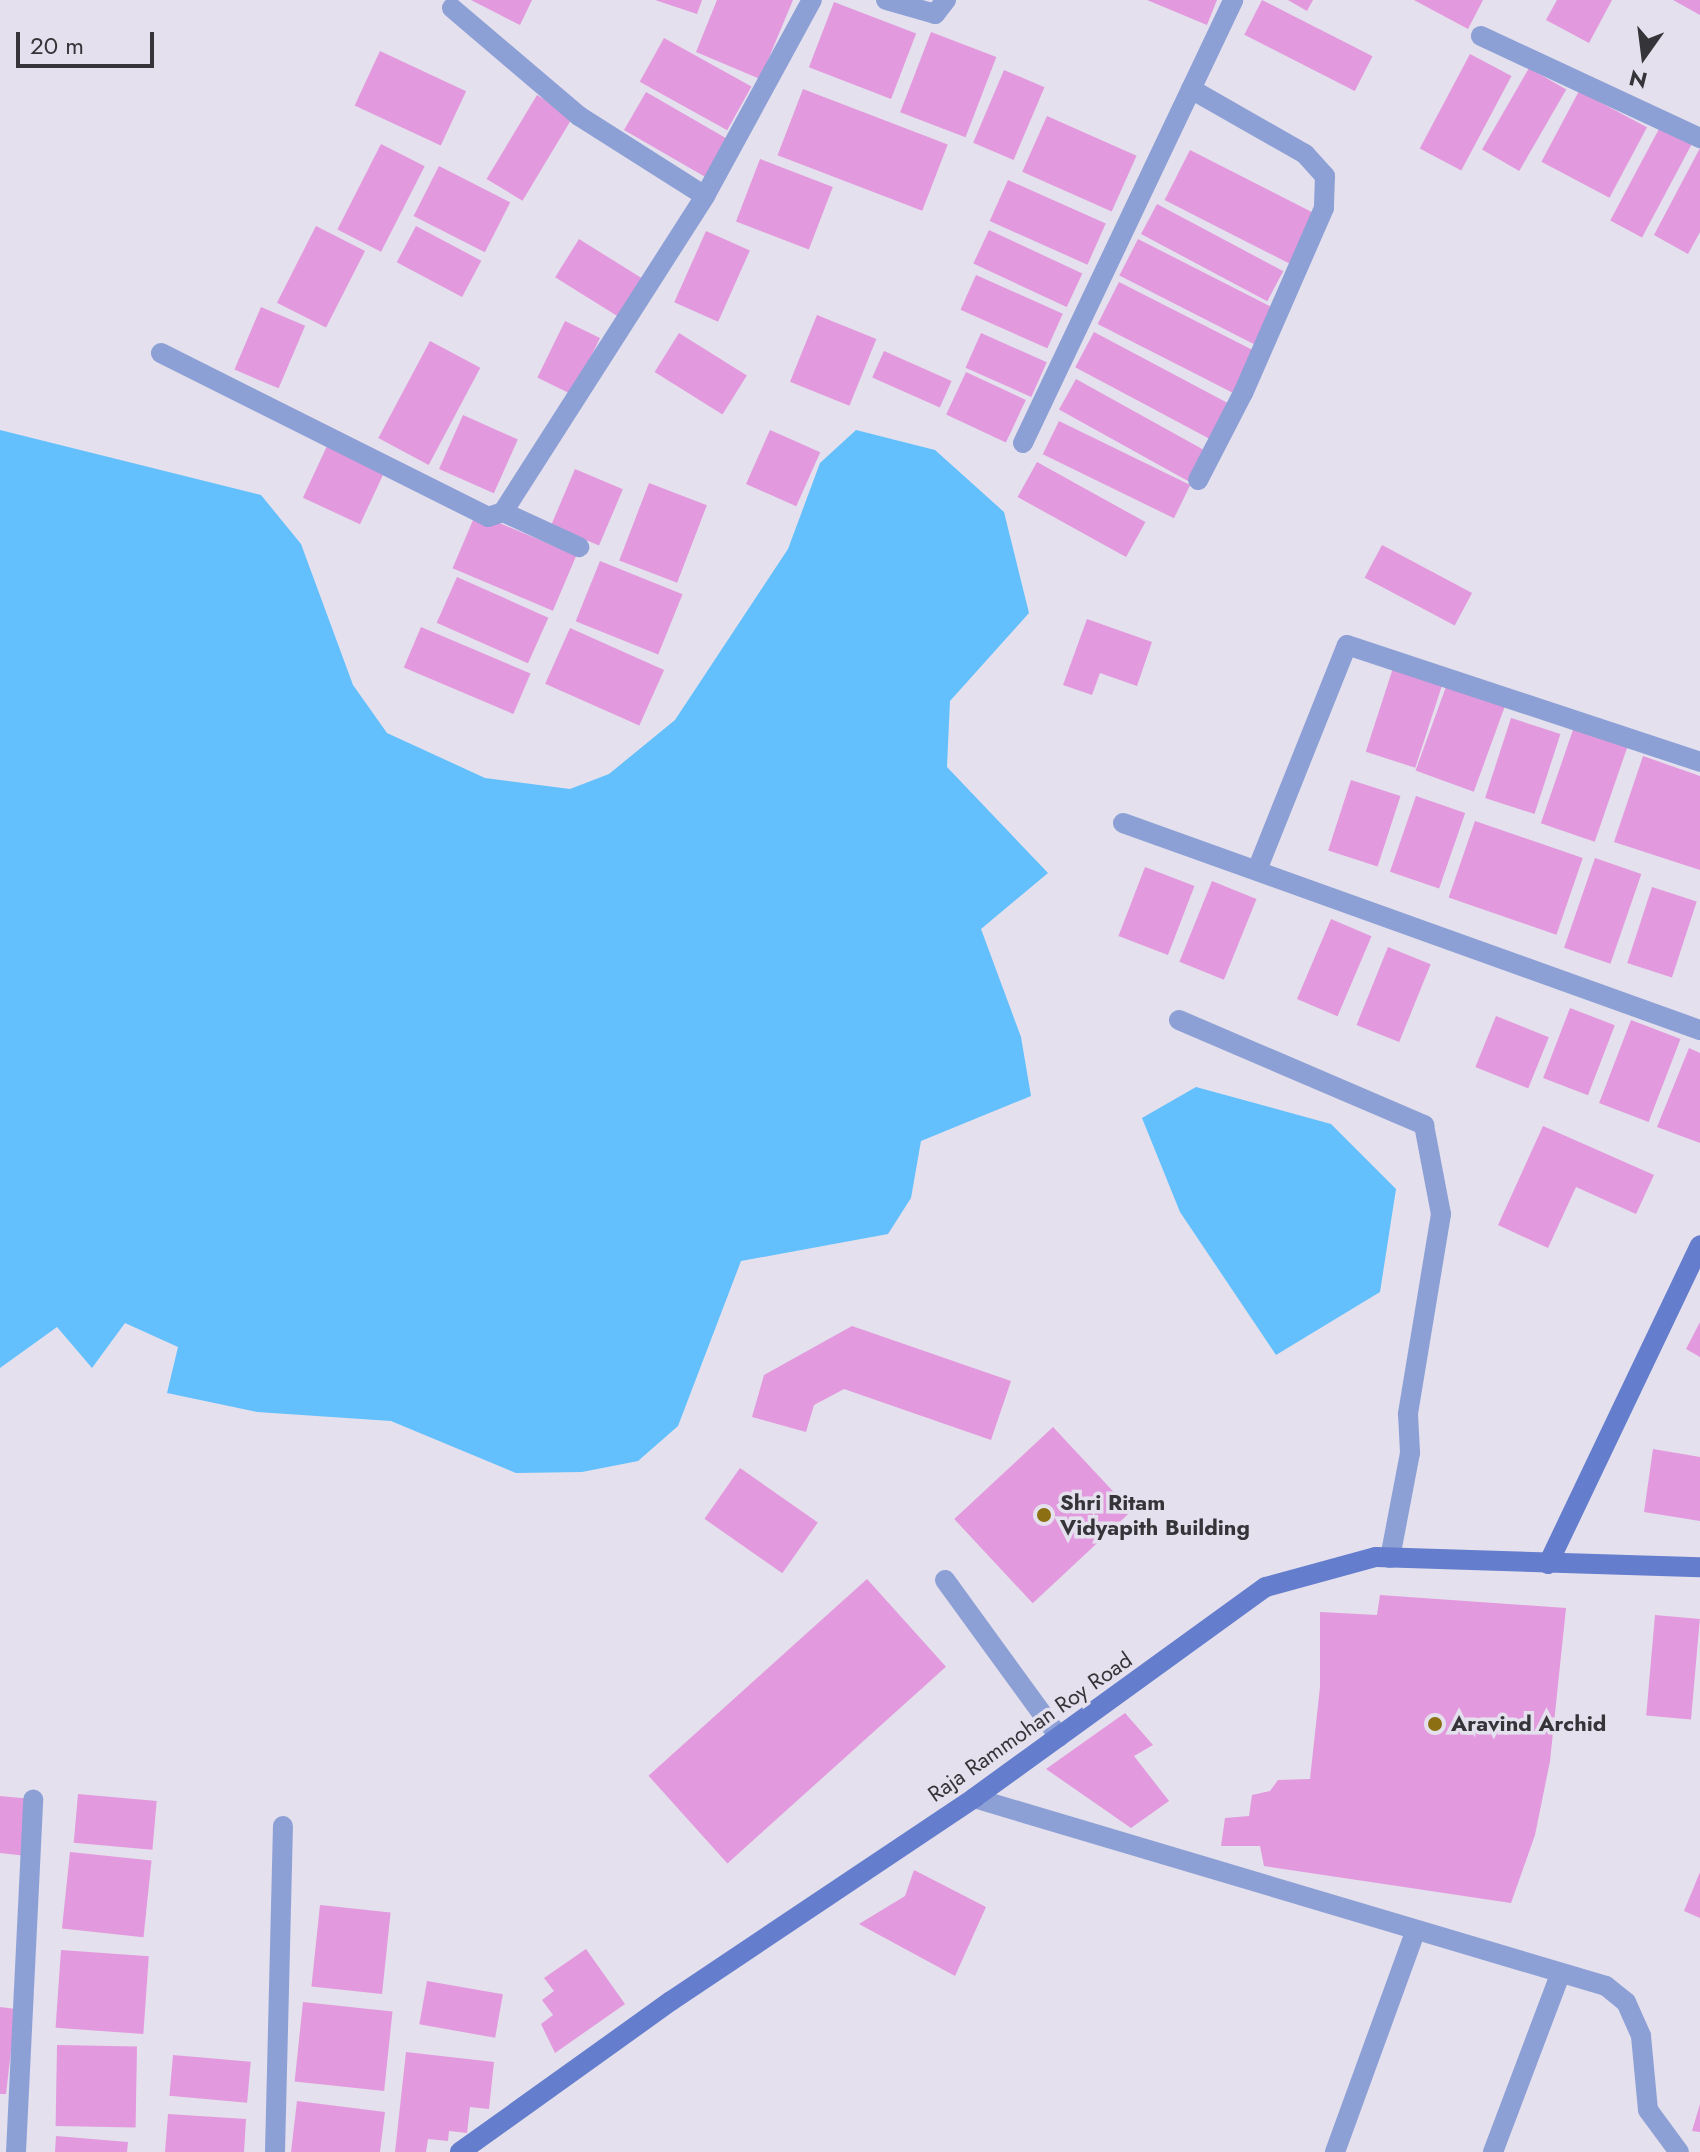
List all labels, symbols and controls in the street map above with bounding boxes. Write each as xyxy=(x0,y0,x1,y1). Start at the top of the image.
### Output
scale bar xyxy=(20,16,158,66)
north arrow xyxy=(1604,16,1684,96)
text: 20 m xyxy=(30,28,84,63)
text: N xyxy=(1626,62,1651,97)
place label: Shri Ritam Vidyapith Building xyxy=(1060,1489,1250,1540)
marker: Shri Ritam Vidyapith Building xyxy=(1035,1506,1053,1524)
street label: Raja Rammohan Roy Road xyxy=(923,1647,1137,1807)
place label: Aravind Archid xyxy=(1451,1711,1606,1737)
marker: Aravind Archid xyxy=(1426,1715,1444,1733)

